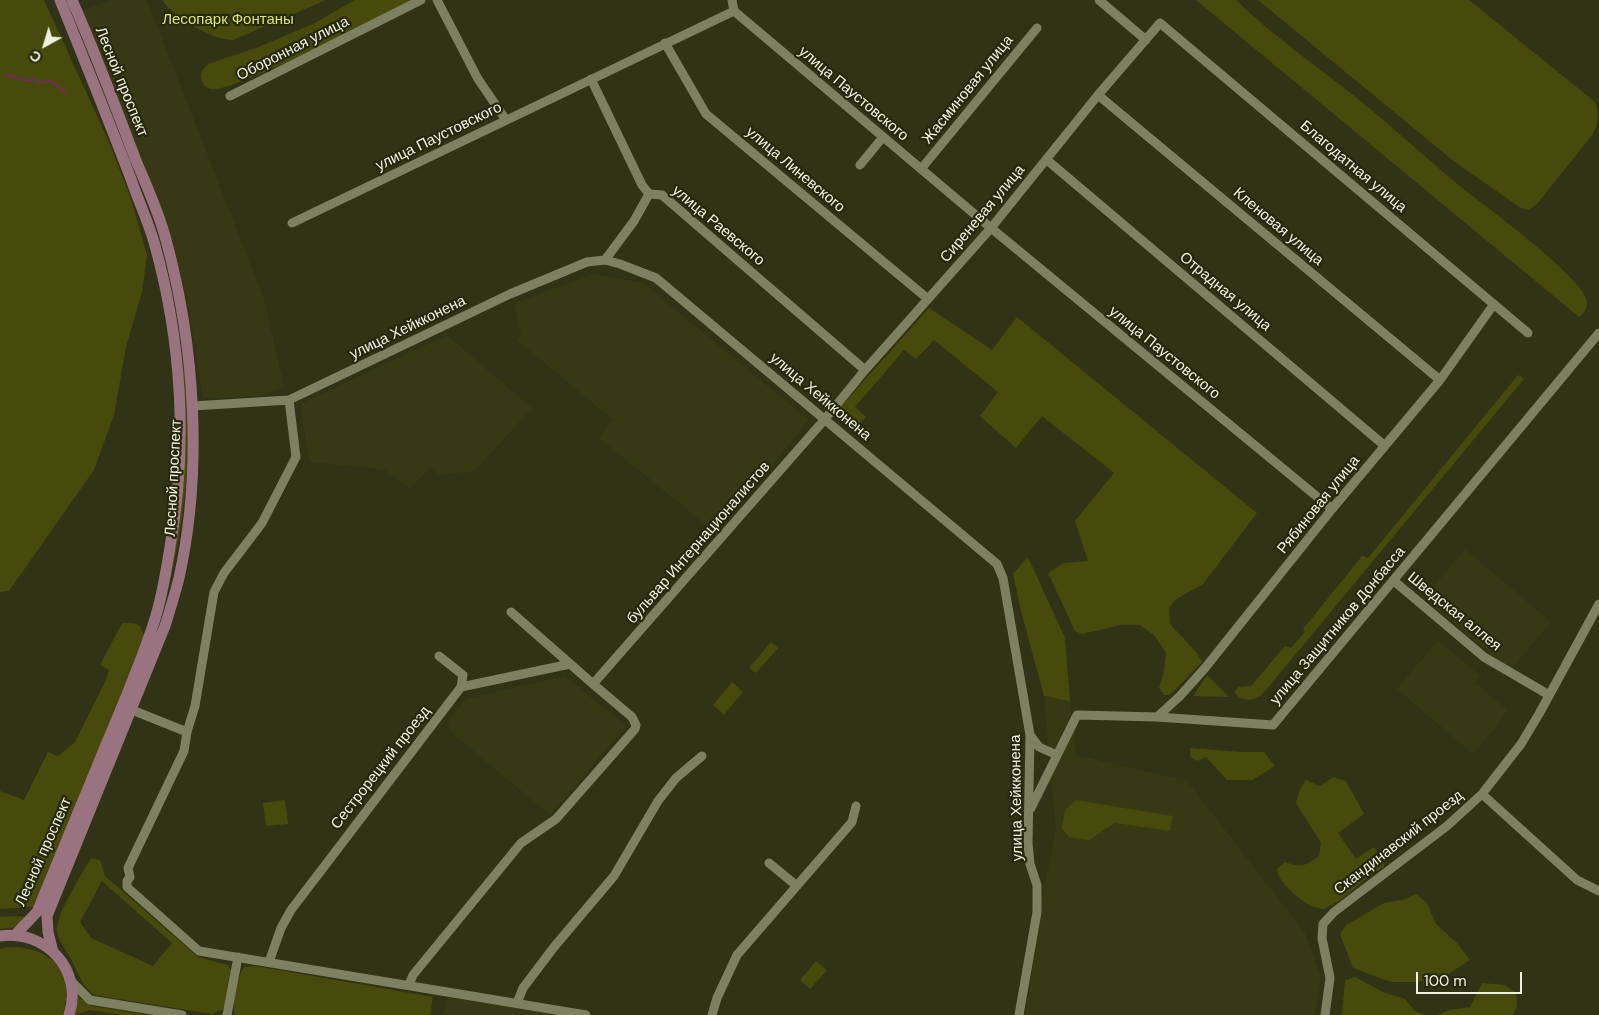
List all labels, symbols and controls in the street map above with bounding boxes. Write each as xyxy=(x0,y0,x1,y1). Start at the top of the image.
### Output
park label: Лесопарк Фонтаны xyxy=(162,11,294,29)
street label: Оборонная улица xyxy=(234,13,352,85)
north arrow xyxy=(20,20,70,70)
street label: Лесной проспект xyxy=(91,24,151,140)
street label: Жасминовая улица xyxy=(919,32,1017,148)
street label: улица Паустовского xyxy=(794,43,912,145)
text: С xyxy=(26,46,45,67)
street label: улица Паустовского xyxy=(373,99,505,175)
street label: Благодатная улица xyxy=(1296,117,1410,217)
street label: улица Линевского xyxy=(742,123,848,217)
street label: Сиреневая улица xyxy=(937,161,1029,267)
street label: улица Раевского xyxy=(668,182,768,270)
street label: Кленовая улица xyxy=(1229,184,1327,270)
street label: Отрадная улица xyxy=(1176,248,1274,336)
street label: улица Хейкконена xyxy=(347,292,469,364)
street label: улица Паустовского xyxy=(1105,303,1223,403)
street label: улица Хейкконена xyxy=(766,349,874,445)
street label: Лесной проспект xyxy=(162,419,186,537)
street label: Рябиновая улица xyxy=(1274,452,1364,558)
street label: бульвар Интернационалистов xyxy=(624,458,774,628)
street label: улица Защитников Донбасса xyxy=(1267,543,1409,709)
street label: Шведская аллея xyxy=(1403,569,1505,655)
street label: Сестрорецкий проезд xyxy=(327,703,435,833)
street label: улица Хейкконена xyxy=(1007,734,1027,862)
street label: Скандинавский проезд xyxy=(1331,787,1467,899)
street label: Лесной проспект xyxy=(12,795,76,909)
scale bar xyxy=(1419,962,1525,994)
text: 100 m xyxy=(1424,971,1467,991)

